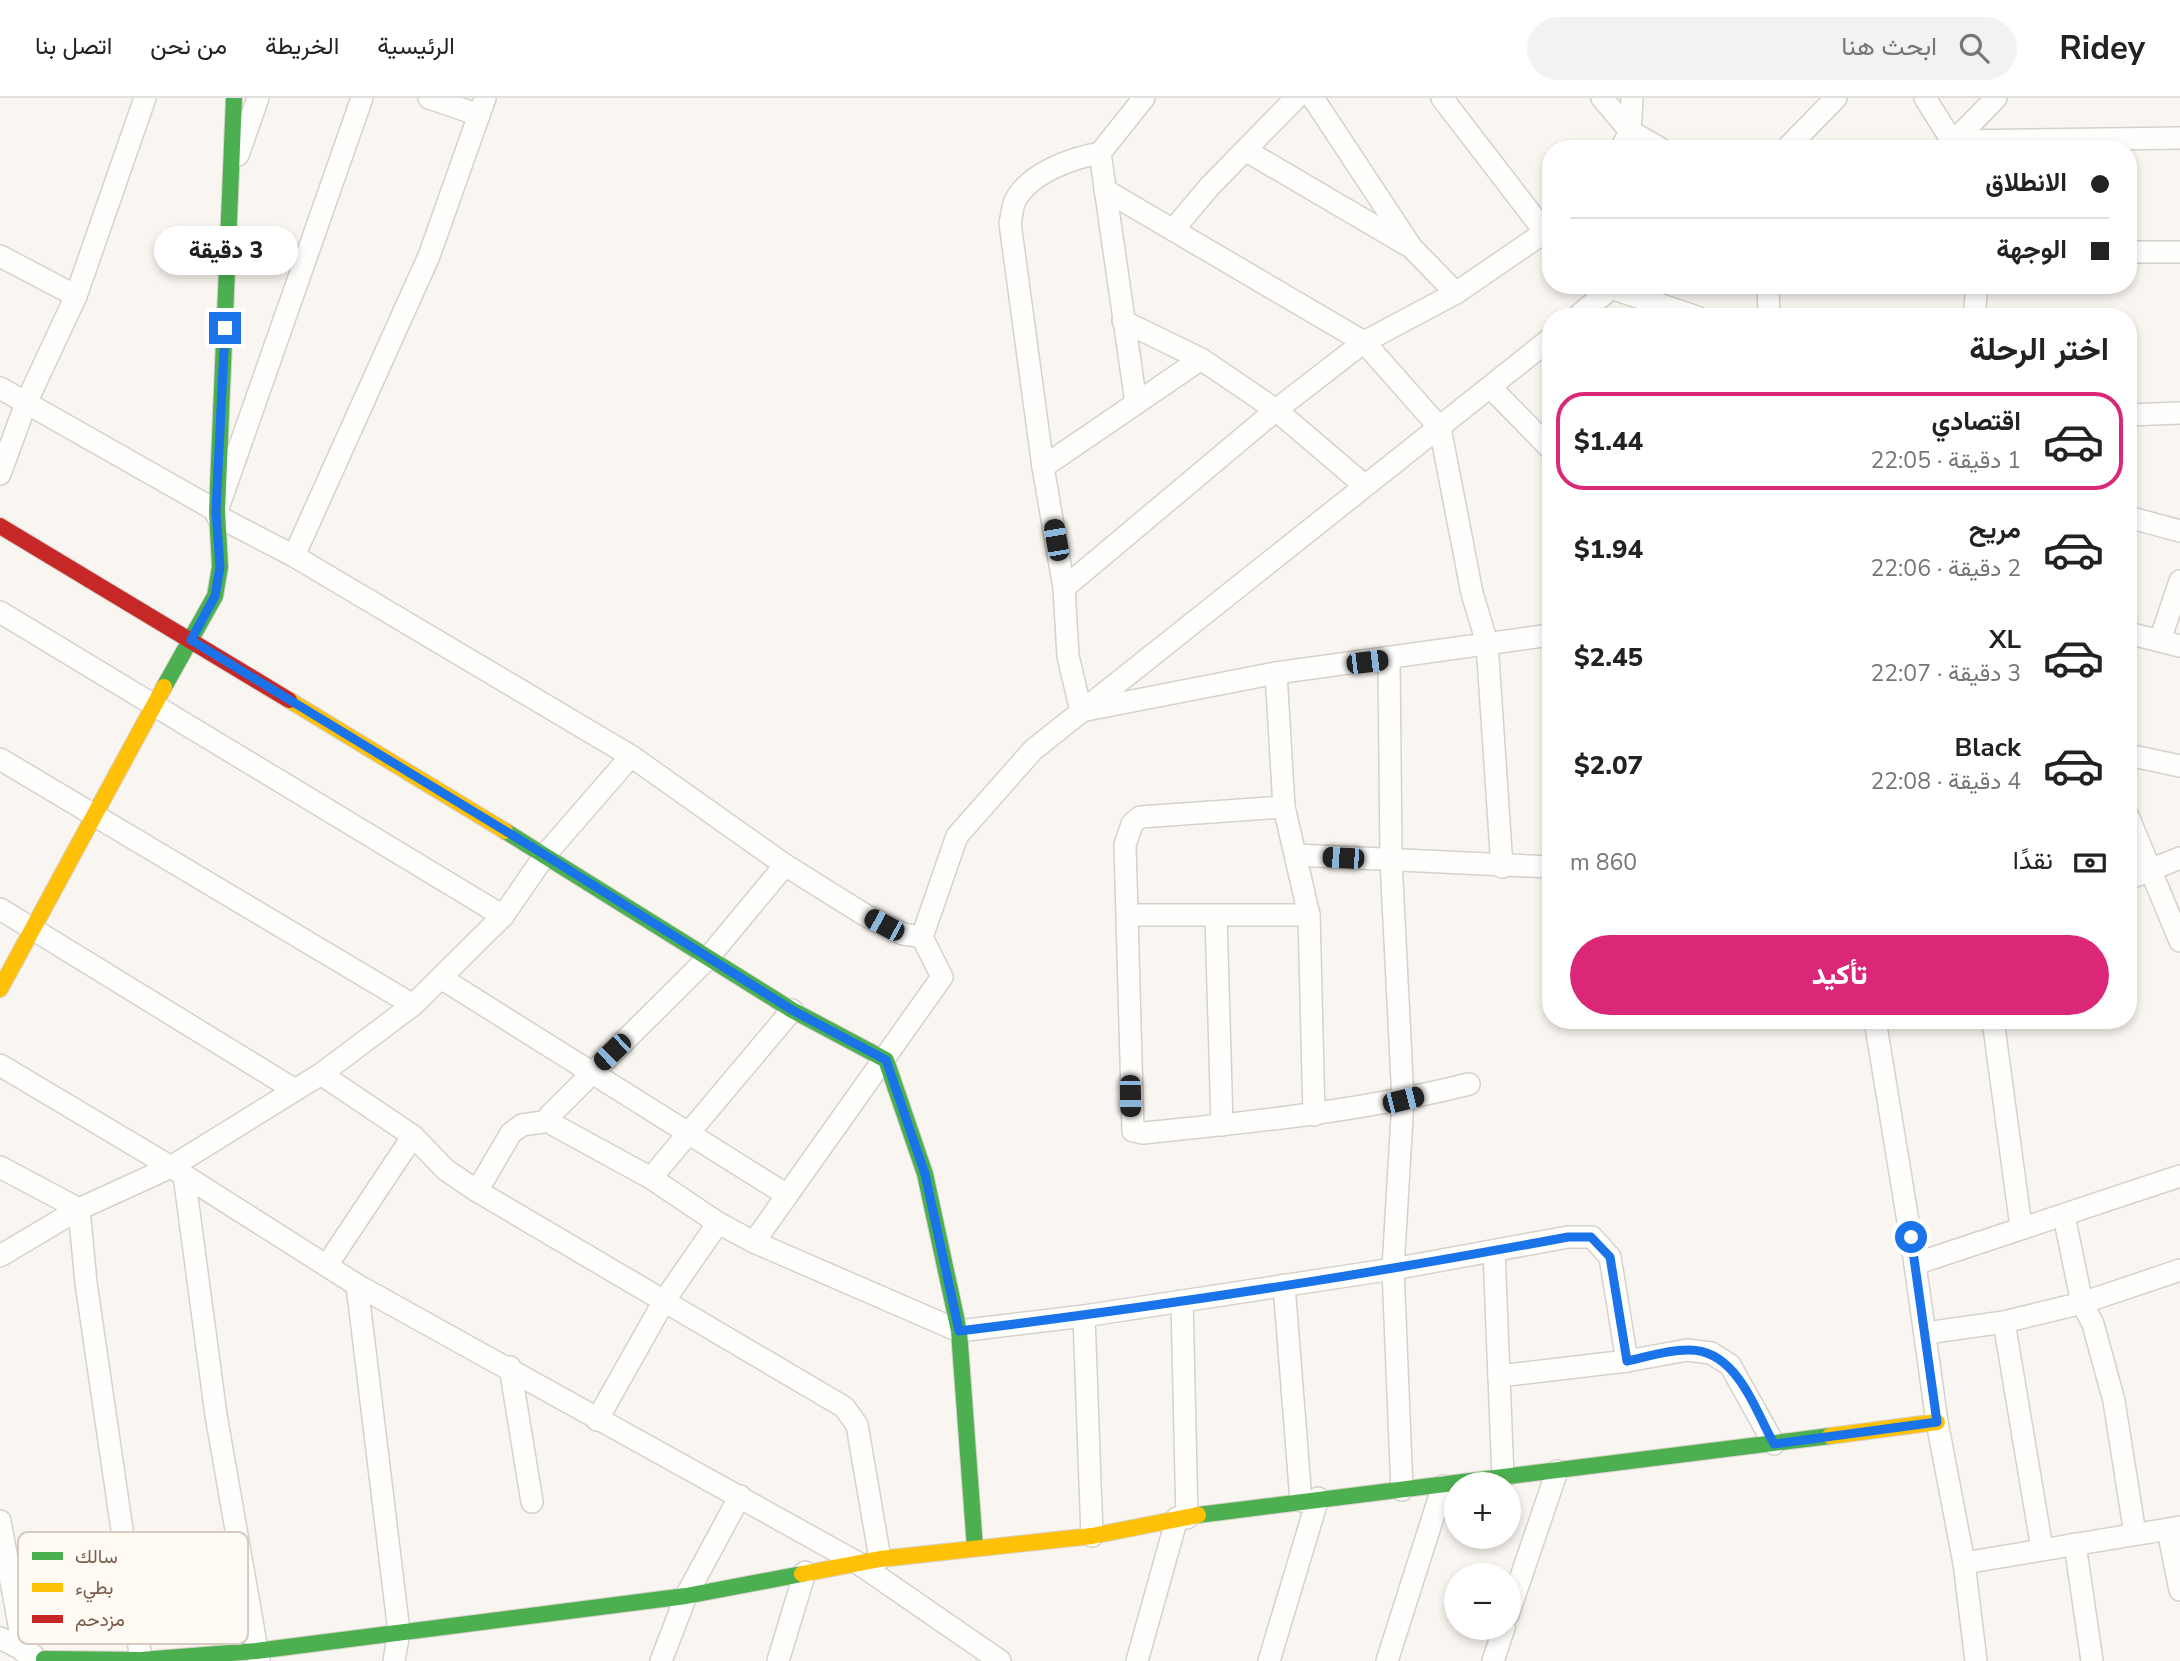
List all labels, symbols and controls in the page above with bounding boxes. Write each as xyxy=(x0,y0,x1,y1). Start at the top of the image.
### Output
search box xyxy=(1527,17,2017,80)
text: Ridey xyxy=(2059,26,2145,71)
text: ابحث هنا xyxy=(1841,29,1937,64)
icon: search xyxy=(1955,29,1993,67)
text: اتصل بنا xyxy=(35,30,112,62)
text: من نحن xyxy=(150,30,227,62)
text: الخريطة xyxy=(265,30,339,62)
text: الرئيسية xyxy=(377,30,455,62)
text: الانطلاق xyxy=(1985,165,2067,200)
callout: 3 دقيقة xyxy=(153,226,297,275)
text: الوجهة xyxy=(1996,232,2067,267)
text: 3 دقيقة xyxy=(189,235,263,266)
route end xyxy=(209,312,241,344)
text: اختر الرحلة xyxy=(1969,328,2109,371)
text: اقتصادي xyxy=(1932,404,2021,439)
icon: car xyxy=(2042,410,2105,473)
text: $1.44 xyxy=(1574,424,1643,459)
text: 1 دقيقة · 22:05 xyxy=(1871,445,2021,476)
text: مريح xyxy=(1969,512,2021,547)
car xyxy=(1043,517,1070,563)
icon: car xyxy=(2042,518,2105,581)
text: $1.94 xyxy=(1574,532,1643,567)
text: 2 دقيقة · 22:06 xyxy=(1871,553,2021,584)
text: XL xyxy=(1989,622,2021,657)
icon: car xyxy=(2042,626,2105,689)
text: $2.45 xyxy=(1574,640,1643,675)
car xyxy=(1345,649,1390,675)
text: 3 دقيقة · 22:07 xyxy=(1871,658,2021,689)
text: Black xyxy=(1954,730,2021,765)
icon: car xyxy=(2042,734,2105,797)
text: $2.07 xyxy=(1574,748,1643,783)
text: 4 دقيقة · 22:08 xyxy=(1871,766,2021,797)
text: نقدًا xyxy=(2013,843,2053,878)
icon: cash xyxy=(2071,844,2109,882)
car xyxy=(1322,846,1365,870)
text: 860 m xyxy=(1570,847,1637,878)
car xyxy=(861,906,908,944)
button: تأكيد xyxy=(1570,935,2109,1015)
car xyxy=(590,1030,635,1074)
car xyxy=(1120,1075,1141,1117)
car xyxy=(1381,1085,1426,1115)
route start xyxy=(1895,1221,1927,1253)
map controls xyxy=(1444,1472,1521,1640)
button: + xyxy=(1444,1472,1521,1549)
legend xyxy=(18,1532,248,1644)
text: سالك xyxy=(75,1544,118,1570)
button: − xyxy=(1444,1563,1521,1640)
text: بطيء xyxy=(75,1575,113,1603)
text: مزدحم xyxy=(75,1607,125,1633)

